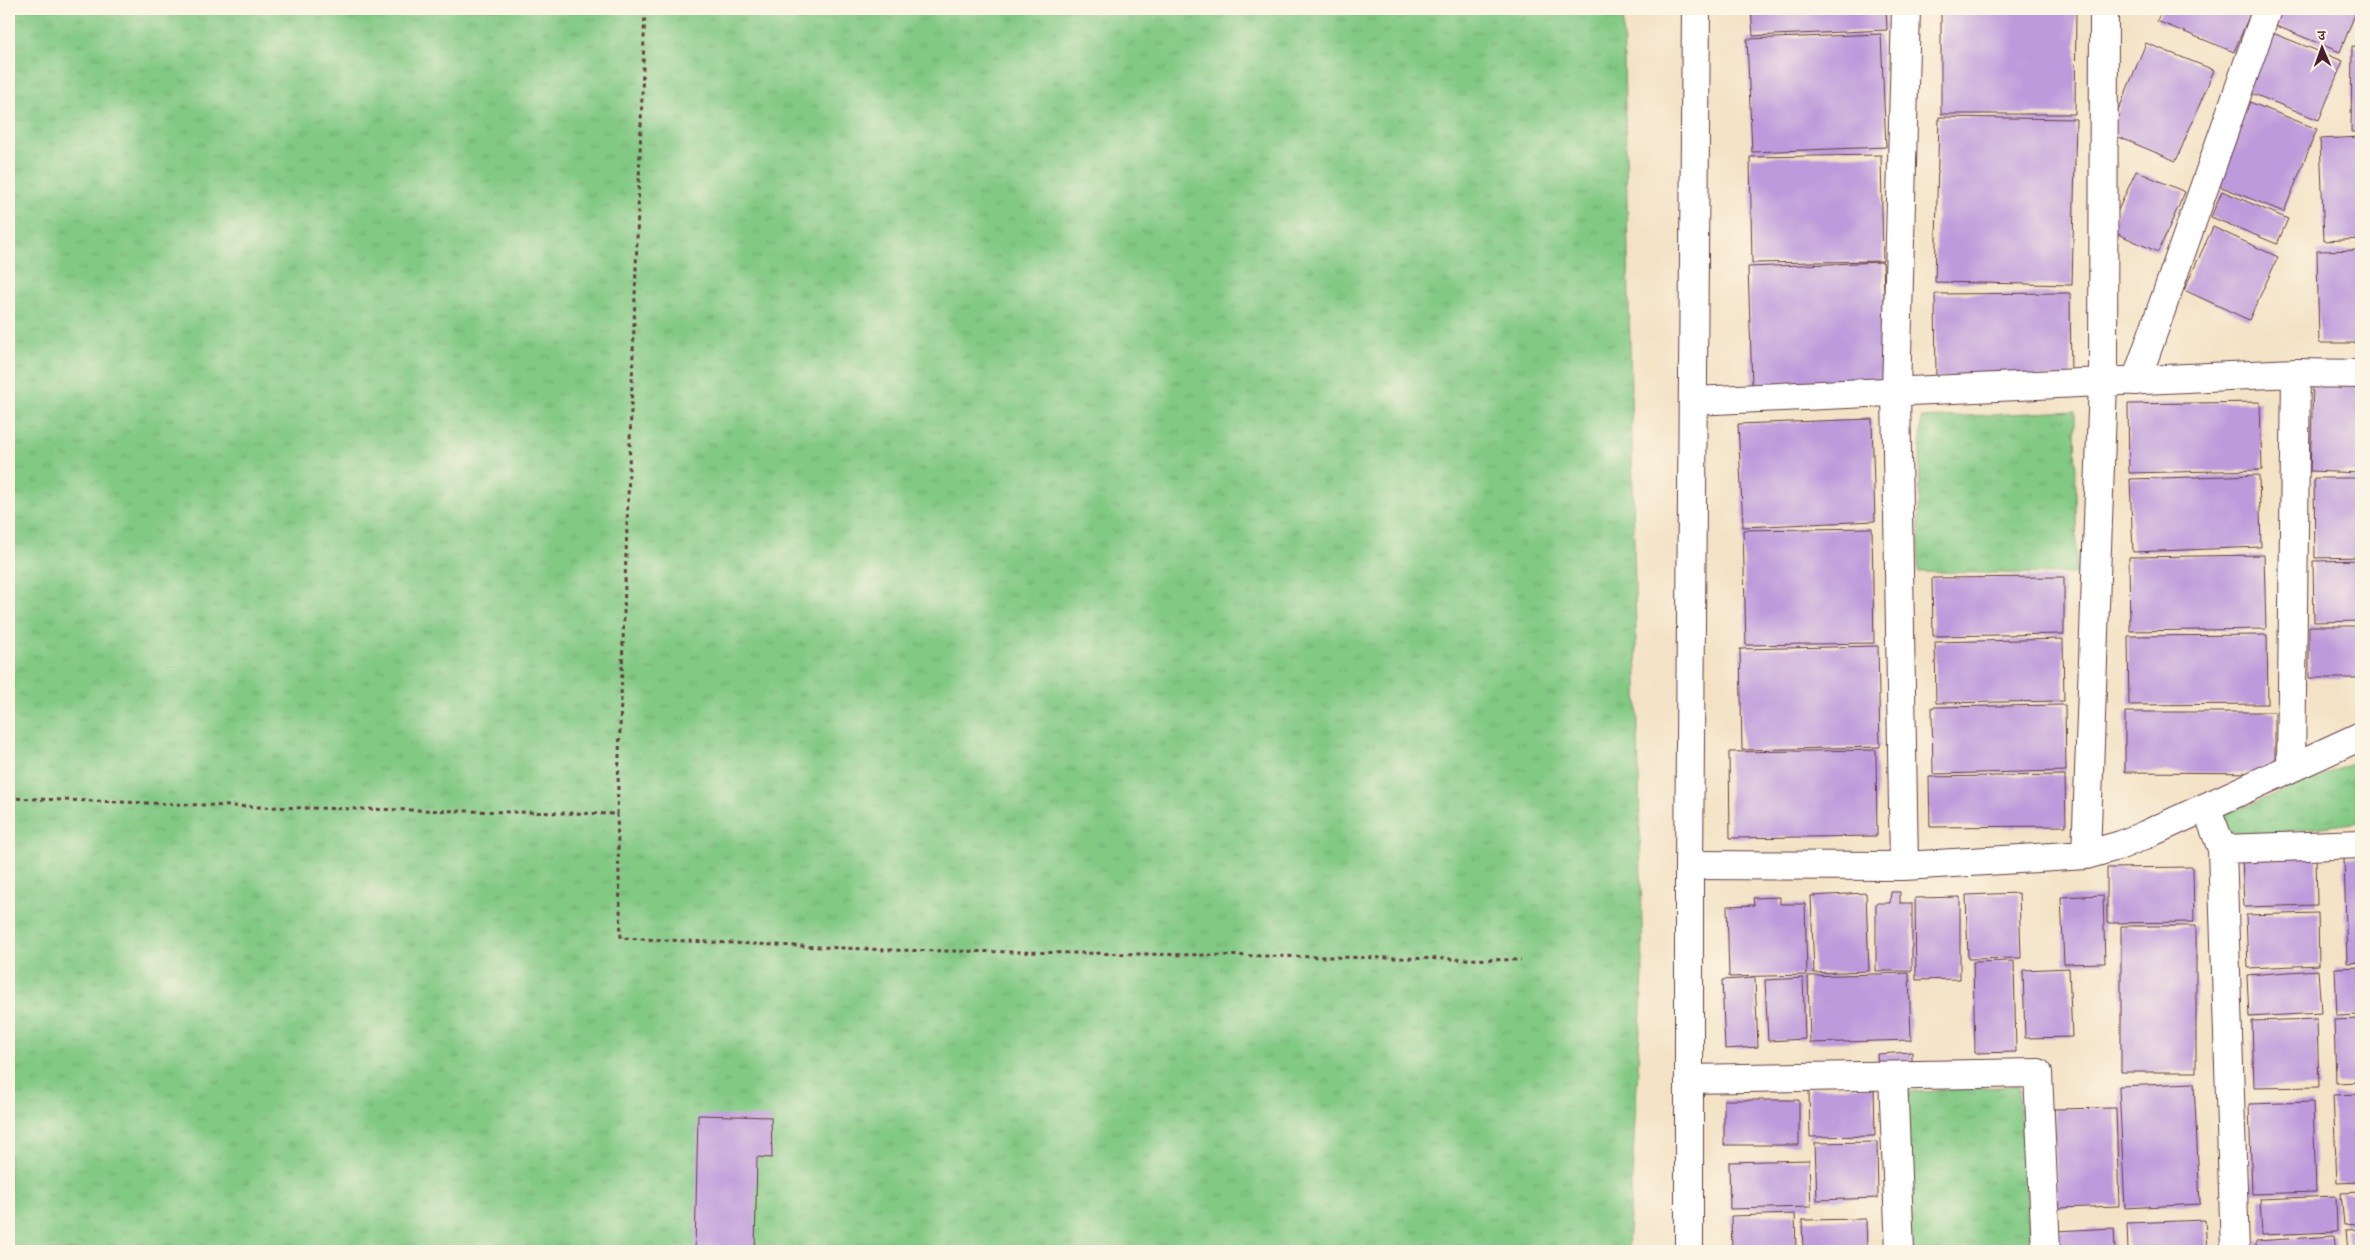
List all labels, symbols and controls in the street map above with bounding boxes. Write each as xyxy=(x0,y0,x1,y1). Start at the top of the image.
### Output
north arrow xyxy=(2298,22,2348,72)
text: उ xyxy=(2317,27,2326,45)

